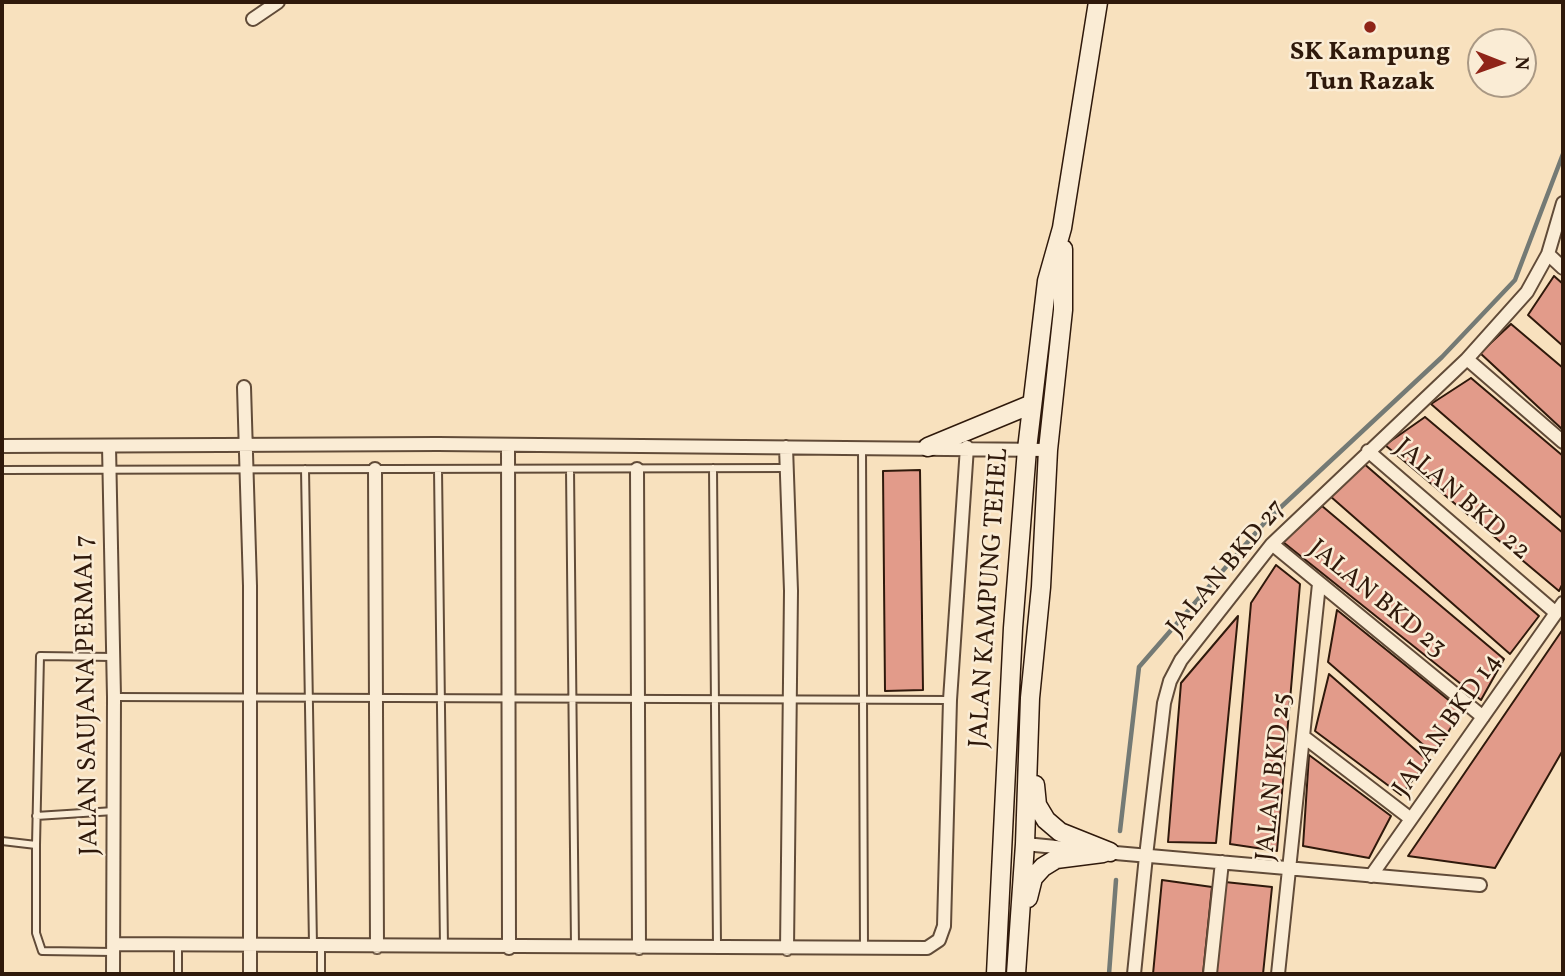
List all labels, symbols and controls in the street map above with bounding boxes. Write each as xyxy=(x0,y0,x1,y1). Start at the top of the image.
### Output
marker: SK Kampung Tun Razak xyxy=(1362,19,1378,35)
north arrow xyxy=(1467,28,1537,98)
place label: SK Kampung Tun Razak xyxy=(1290,38,1450,100)
text: N xyxy=(1508,56,1534,70)
street label: JALAN BKD 22 xyxy=(1387,433,1535,569)
street label: JALAN KAMPUNG TEHEL xyxy=(965,447,1017,749)
street label: JALAN BKD 27 xyxy=(1162,495,1294,643)
street label: JALAN SAUJANA PERMAI 7 xyxy=(71,534,107,856)
street label: JALAN BKD 23 xyxy=(1301,535,1451,665)
street label: JALAN BKD 14 xyxy=(1388,648,1510,804)
street label: JALAN BKD 25 xyxy=(1252,691,1300,863)

